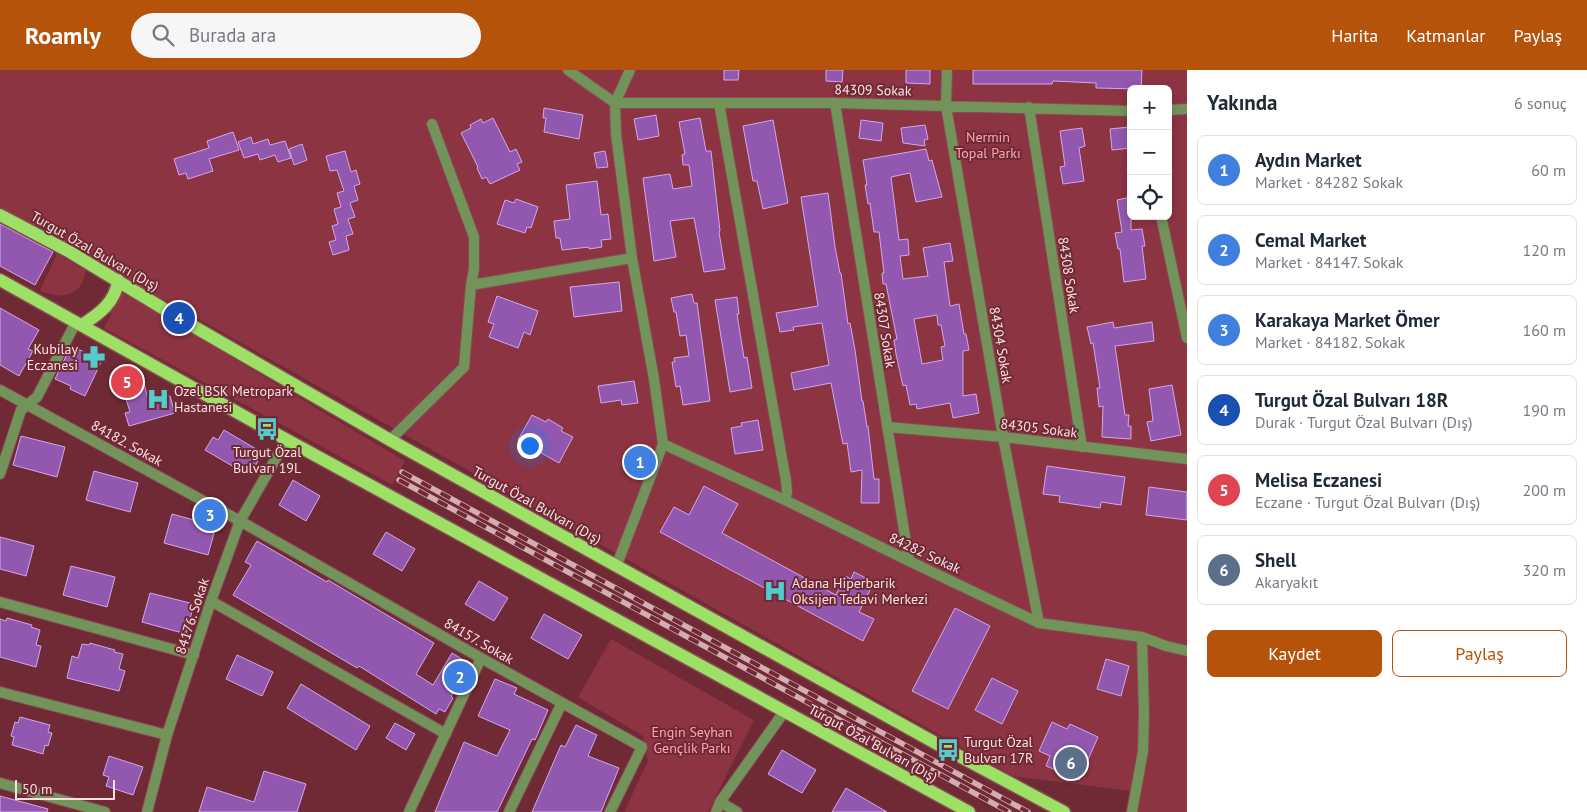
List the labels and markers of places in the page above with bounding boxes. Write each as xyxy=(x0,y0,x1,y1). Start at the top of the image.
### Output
pin: 4 xyxy=(163,299,195,337)
place label: Kubilay Eczanesi xyxy=(27,340,78,374)
pharmacy icon: Kubilay Eczanesi xyxy=(81,344,107,370)
pin: 5 xyxy=(111,363,143,401)
place label: Ozel BSK Metropark Hastanesi xyxy=(174,382,293,416)
hospital icon: Ozel BSK Metropark Hastanesi xyxy=(145,386,171,412)
bus stop icon: Turgut Özal Bulvarı 19L xyxy=(254,416,280,442)
place label: Turgut Özal Bulvarı 19L xyxy=(233,443,301,477)
pin: 1 xyxy=(624,443,656,481)
pin: 3 xyxy=(194,496,226,534)
place label: Adana Hiperbarik Oksijen Tedavi Merkezi xyxy=(792,574,928,608)
hospital icon: Adana Hiperbarik Oksijen Tedavi Merkezi xyxy=(762,578,788,604)
pin: 2 xyxy=(444,658,476,696)
place label: Turgut Özal Bulvarı 17R xyxy=(964,733,1033,767)
bus stop icon: Turgut Özal Bulvarı 17R xyxy=(935,737,961,763)
pin: 6 xyxy=(1055,744,1087,782)

